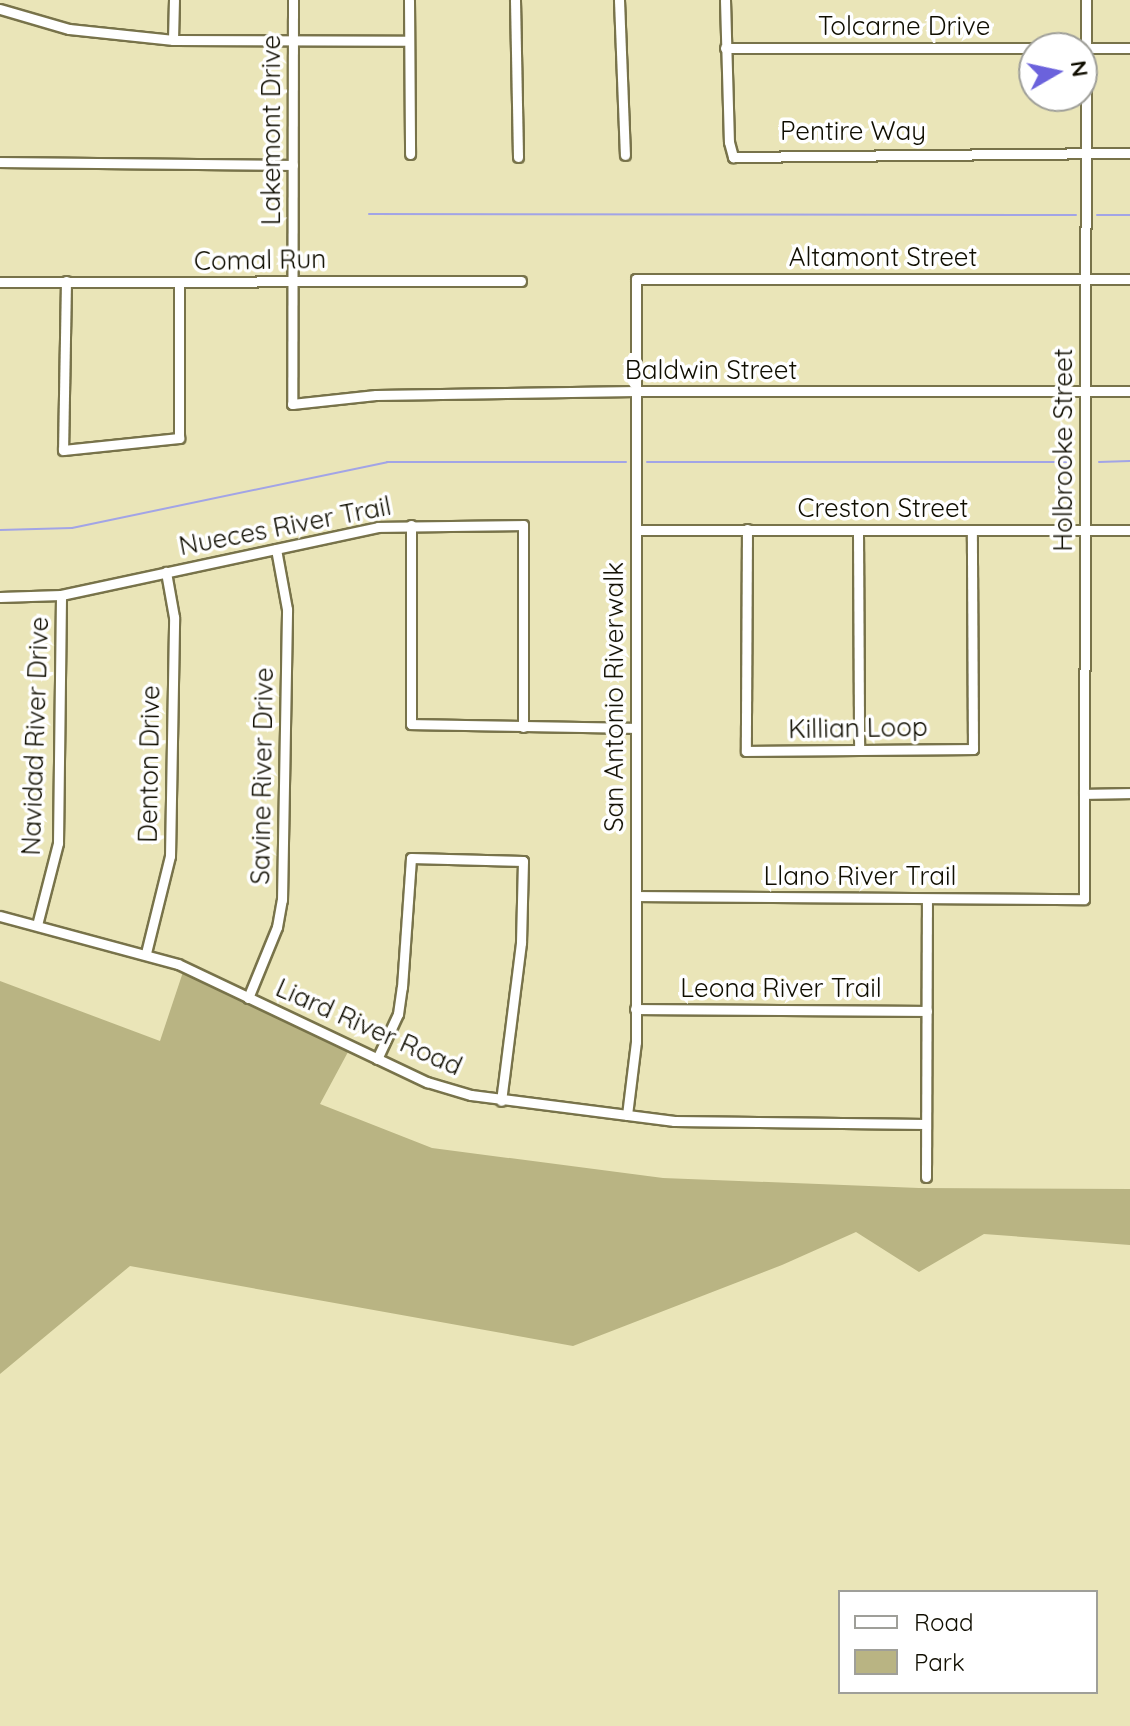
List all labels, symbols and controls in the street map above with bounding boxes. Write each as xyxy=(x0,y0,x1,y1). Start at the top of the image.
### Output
street label: Tolcarne Drive xyxy=(818,10,990,42)
north arrow xyxy=(1018,32,1098,112)
street label: Lakemont Drive xyxy=(255,35,287,225)
text: N xyxy=(1065,58,1095,79)
street label: Pentire Way xyxy=(780,115,926,147)
street label: Altamont Street xyxy=(789,241,977,273)
street label: Comal Run xyxy=(194,243,326,277)
street label: Holbrooke Street xyxy=(1047,348,1079,552)
street label: Baldwin Street xyxy=(625,354,797,386)
street label: Nueces River Trail xyxy=(176,490,394,562)
street label: Creston Street xyxy=(798,492,968,524)
street label: San Antonio Riverwalk xyxy=(598,562,630,832)
street label: Navidad River Drive xyxy=(15,616,55,856)
street label: Savine River Drive xyxy=(245,667,279,885)
street label: Denton Drive xyxy=(132,685,166,843)
street label: Killian Loop xyxy=(788,711,928,745)
street label: Llano River Trail xyxy=(764,860,956,892)
street label: Liard River Road xyxy=(271,972,467,1082)
street label: Leona River Trail xyxy=(680,972,882,1004)
legend xyxy=(838,1590,1098,1694)
text: Road xyxy=(914,1607,974,1637)
text: Park xyxy=(914,1647,965,1677)

